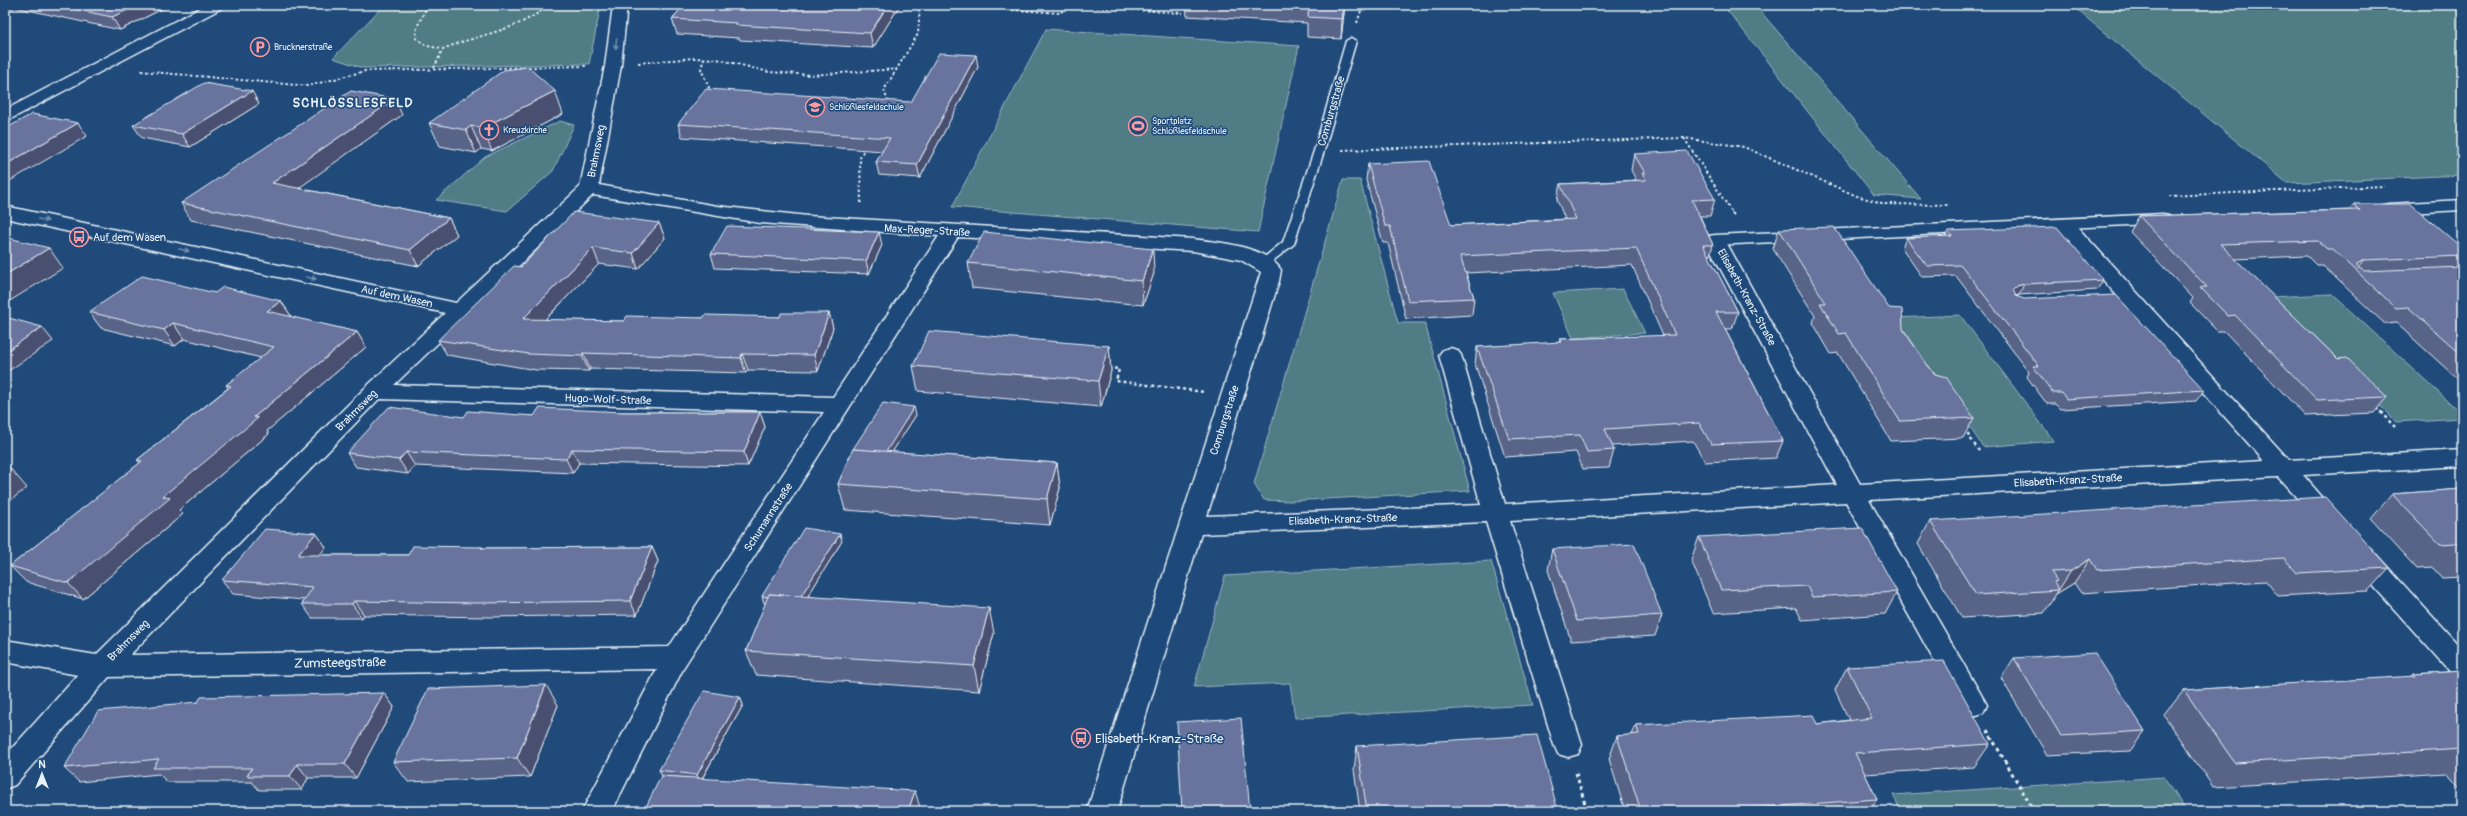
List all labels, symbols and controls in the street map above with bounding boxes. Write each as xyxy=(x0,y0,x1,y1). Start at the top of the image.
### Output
parking icon: Brucknerstraße xyxy=(249,36,271,58)
one-way arrow xyxy=(612,38,619,50)
place label: Brucknerstraße xyxy=(274,42,333,53)
street label: Comburgstraße xyxy=(1315,74,1348,148)
district label: SCHLÖSSLESFELD xyxy=(293,95,413,111)
school or university icon: Schlößlesfeldschule xyxy=(804,96,826,118)
place label: Schlößlesfeldschule xyxy=(829,102,904,113)
sports icon: Sportplatz Schlößlesfeldschule xyxy=(1127,115,1149,137)
place label: Sportplatz Schlößlesfeldschule xyxy=(1152,116,1227,137)
church icon: Kreuzkirche xyxy=(478,119,500,141)
street label: Brahmsweg xyxy=(585,123,608,179)
place label: Kreuzkirche xyxy=(503,125,547,136)
one-way arrow xyxy=(37,218,49,224)
street label: Max-Reger-Straße xyxy=(884,222,971,239)
bus stop icon: Auf dem Wasen xyxy=(68,226,90,248)
place label: Auf dem Wasen xyxy=(93,231,166,244)
street label: Elisabeth-Kranz-Straße xyxy=(1715,247,1779,348)
one-way arrow xyxy=(178,248,190,254)
one-way arrow xyxy=(305,275,317,281)
street label: Auf dem Wasen xyxy=(360,283,434,310)
street label: Comburgstraße xyxy=(1207,383,1242,457)
street label: Brahmsweg xyxy=(333,387,380,434)
street label: Hugo-Wolf-Straße xyxy=(564,391,652,408)
street label: Elisabeth-Kranz-Straße xyxy=(2013,471,2123,490)
street label: Schumannstraße xyxy=(741,480,796,554)
street label: Elisabeth-Kranz-Straße xyxy=(1288,511,1398,528)
street label: Brahmsweg xyxy=(105,617,152,664)
street label: Zumsteegstraße xyxy=(294,654,387,672)
bus stop icon: Elisabeth-Kranz-Straße xyxy=(1070,727,1092,749)
place label: Elisabeth-Kranz-Straße xyxy=(1095,731,1224,747)
north arrow xyxy=(22,754,62,794)
text: N xyxy=(38,758,46,771)

